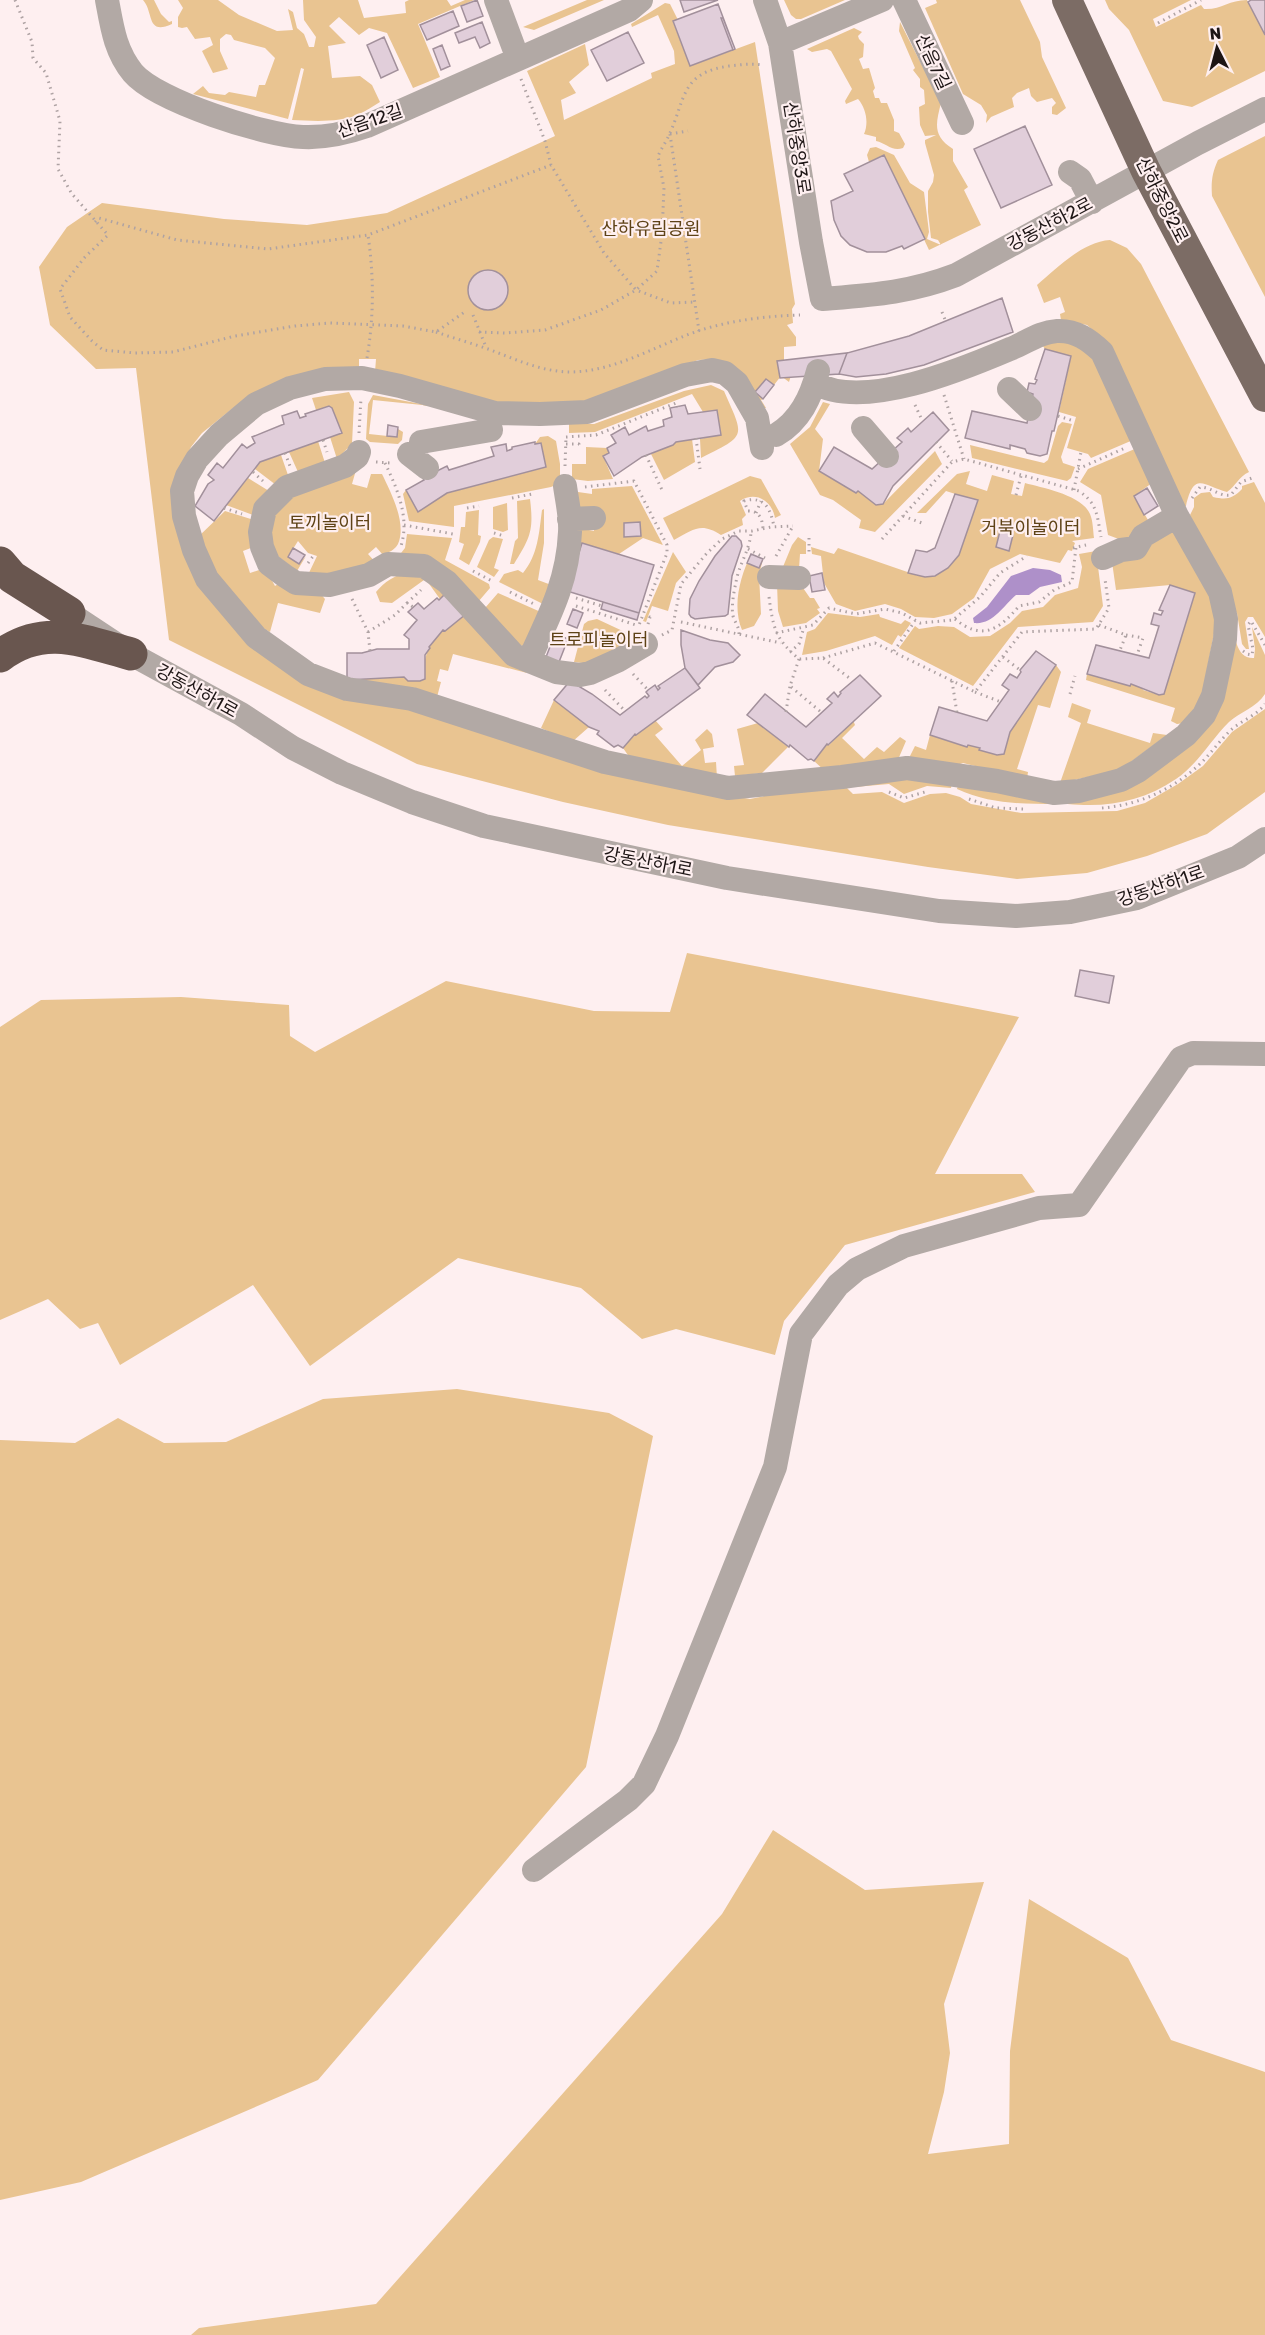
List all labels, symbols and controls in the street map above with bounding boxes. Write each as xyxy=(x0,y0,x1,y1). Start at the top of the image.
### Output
north arrow xyxy=(1187,18,1247,78)
text: N xyxy=(1209,24,1222,44)
street label: 산음7길 xyxy=(911,31,955,93)
street label: 산음12길 xyxy=(334,100,406,142)
street label: 산하중앙3로 xyxy=(779,100,815,196)
street label: 산하중앙2로 xyxy=(1131,153,1193,247)
street label: 강동산하2로 xyxy=(1004,192,1096,256)
park label: 산하유림공원 xyxy=(601,218,701,240)
park label: 토끼놀이터 xyxy=(289,512,371,534)
park label: 거북이놀이터 xyxy=(981,517,1081,539)
park label: 트로피놀이터 xyxy=(549,629,649,651)
street label: 강동산하1로 xyxy=(152,659,242,723)
street label: 강동산하1로 xyxy=(601,843,695,881)
street label: 강동산하1로 xyxy=(1115,861,1207,911)

